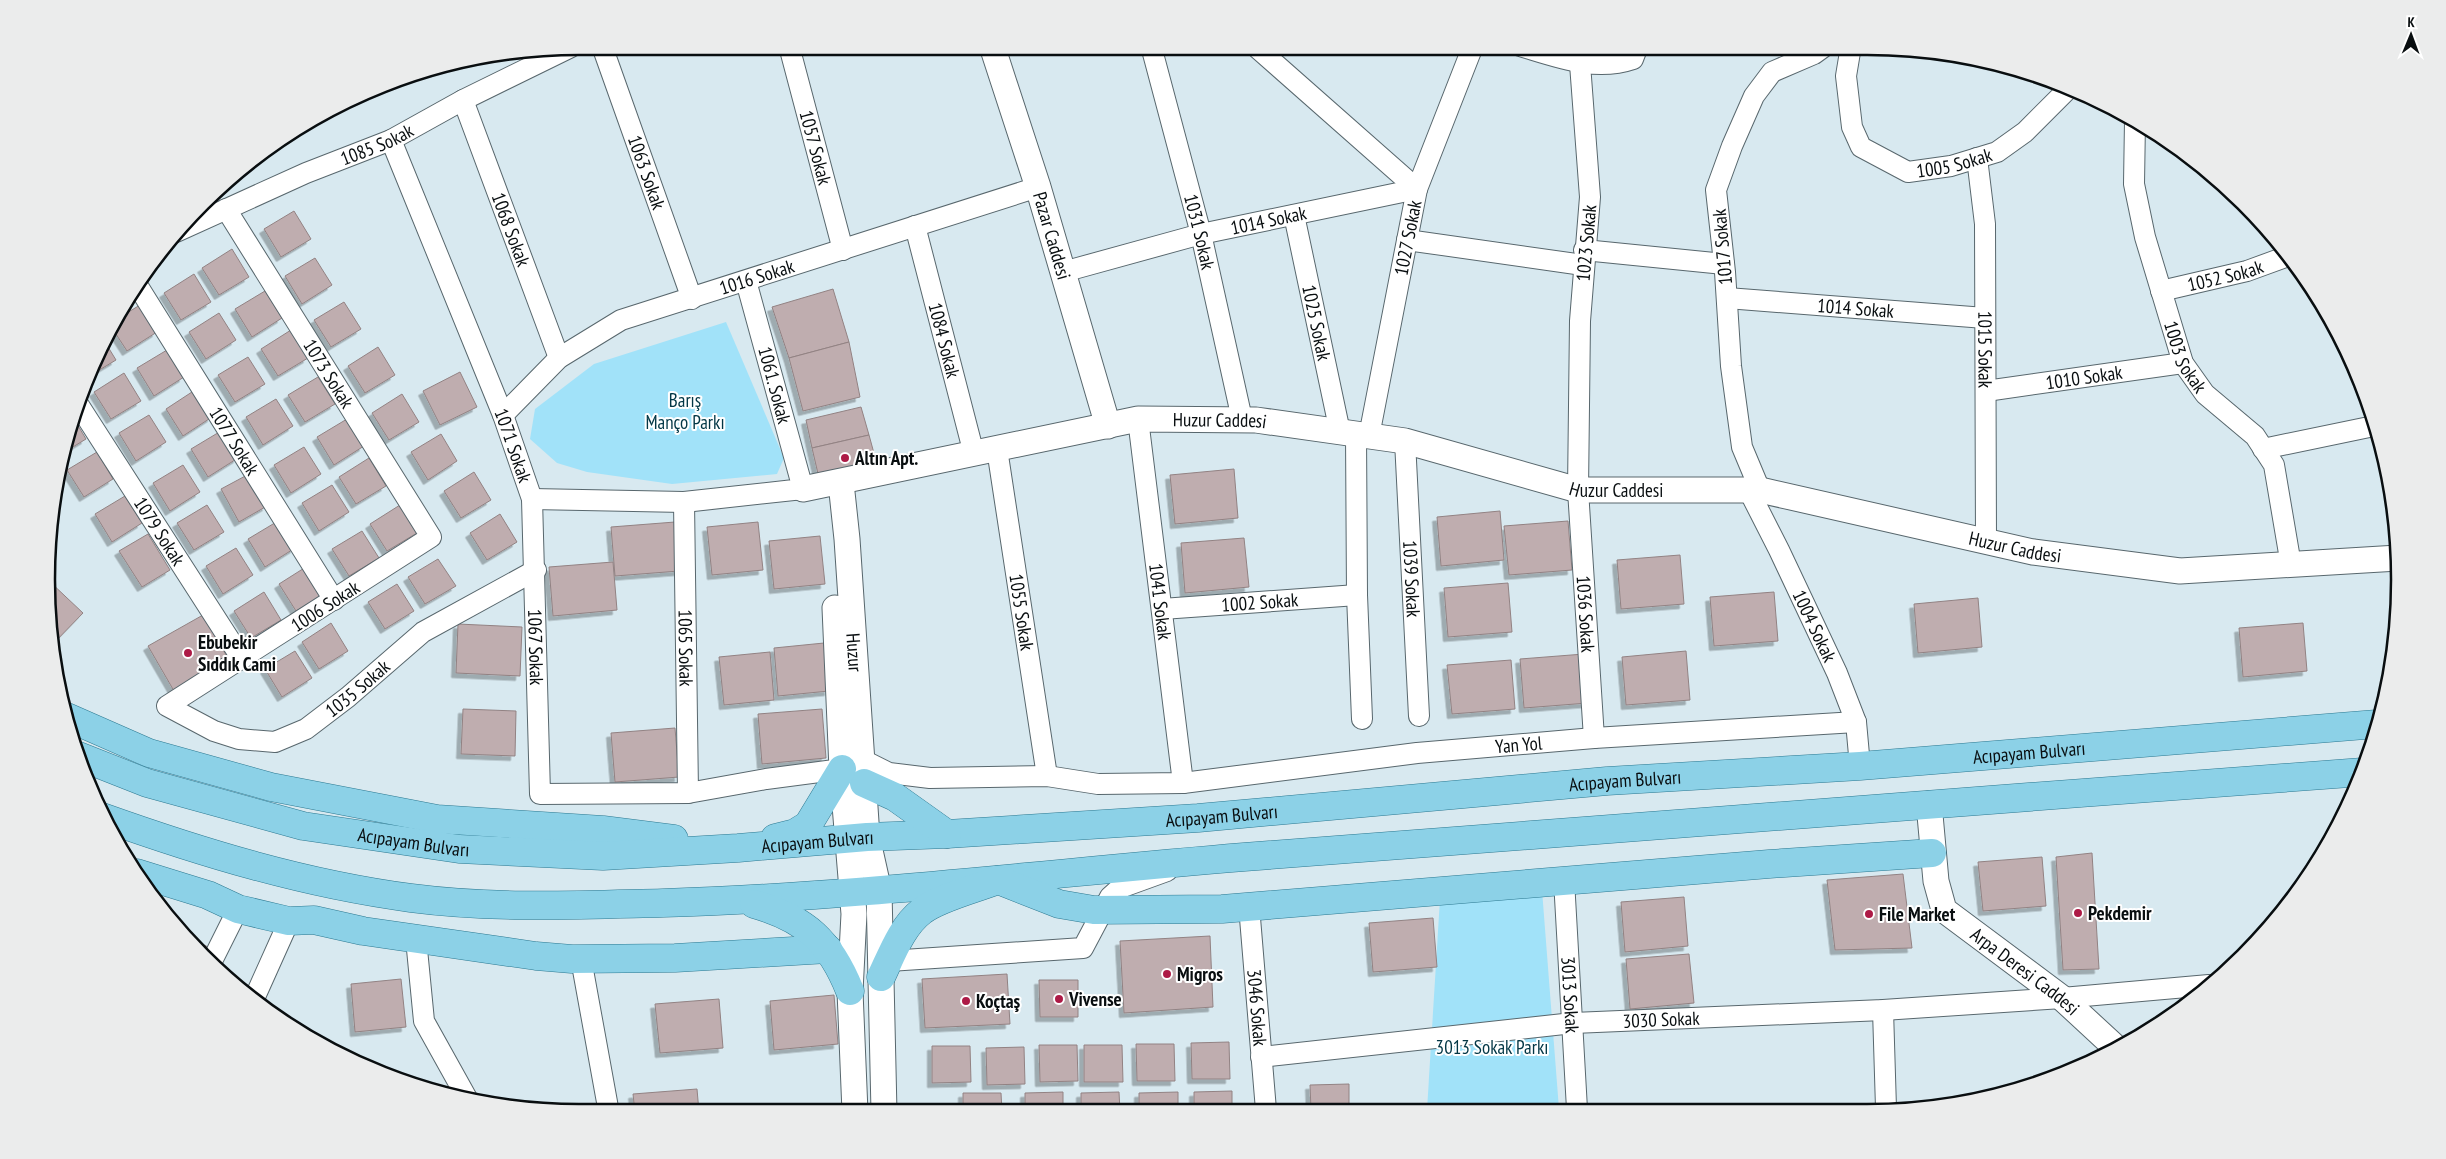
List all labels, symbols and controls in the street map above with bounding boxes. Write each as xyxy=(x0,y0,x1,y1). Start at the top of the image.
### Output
north arrow xyxy=(2386,10,2436,60)
text: K xyxy=(2407,13,2416,31)
street label: 1057 Sokak xyxy=(795,108,837,188)
street label: 1085 Sokak xyxy=(337,118,418,171)
street label: 1063 Sokak xyxy=(623,132,671,213)
street label: 1005 Sokak xyxy=(1915,142,1995,183)
street label: 1068 Sokak xyxy=(486,189,536,270)
street label: Pazar Caddesi xyxy=(1028,189,1076,282)
street label: 1031 Sokak xyxy=(1179,191,1221,272)
street label: 1027 Sokak xyxy=(1388,197,1427,277)
street label: 1014 Sokak xyxy=(1228,200,1309,240)
street label: 1023 Sokak xyxy=(1571,203,1601,282)
street label: 1017 Sokak xyxy=(1707,207,1737,286)
street label: 1016 Sokak xyxy=(716,253,798,300)
street label: 1052 Sokak xyxy=(2185,254,2267,296)
street label: 1025 Sokak xyxy=(1297,282,1337,363)
street label: 1014 Sokak xyxy=(1816,293,1896,323)
street label: 1084 Sokak xyxy=(923,300,966,381)
street label: 1015 Sokak xyxy=(1973,311,1998,389)
street label: 1003 Sokak xyxy=(2159,318,2213,398)
street label: 1073 Sokak xyxy=(298,335,360,413)
street label: 1061. Sokak xyxy=(753,344,797,427)
street label: 1010 Sokak xyxy=(2044,360,2124,394)
park label: Barış Manço Parkı xyxy=(645,388,725,434)
street label: 1077 Sokak xyxy=(204,402,265,480)
street label: 1071 Sokak xyxy=(489,405,538,486)
street label: Huzur Caddesi xyxy=(1173,407,1268,433)
place label: Altın Apt. xyxy=(854,446,918,470)
marker: Altın Apt. xyxy=(839,452,851,464)
street label: Huzur Caddesi xyxy=(1567,476,1663,502)
street label: 1079 Sokak xyxy=(129,492,191,570)
street label: Huzur Caddesi xyxy=(1967,526,2063,568)
street label: 1039 Sokak xyxy=(1398,540,1426,619)
street label: 1041 Sokak xyxy=(1144,562,1177,642)
street label: 1055 Sokak xyxy=(1004,572,1040,653)
street label: 1006 Sokak xyxy=(286,575,364,637)
street label: 1036 Sokak xyxy=(1572,575,1600,654)
street label: 1004 Sokak xyxy=(1787,586,1842,666)
street label: 1002 Sokak xyxy=(1220,587,1300,617)
street label: 1067 Sokak xyxy=(523,609,549,686)
street label: 1065 Sokak xyxy=(673,609,699,687)
place label: Ebubekir Sıddık Cami xyxy=(198,630,276,676)
street label: Huzur xyxy=(841,632,868,673)
marker: Ebubekir Sıddık Cami xyxy=(182,647,194,659)
street label: 1035 Sokak xyxy=(320,654,395,722)
street label: Yan Yol xyxy=(1494,730,1544,758)
street label: Acıpayam Bulvarı xyxy=(1972,736,2086,769)
street label: Acıpayam Bulvarı xyxy=(1568,765,1682,796)
street label: Acıpayam Bulvarı xyxy=(1165,799,1279,832)
street label: Acıpayam Bulvarı xyxy=(356,822,470,861)
street label: Acıpayam Bulvarı xyxy=(760,825,874,858)
place label: Pekdemir xyxy=(2088,901,2152,925)
place label: File Market xyxy=(1879,902,1956,926)
marker: Pekdemir xyxy=(2072,907,2084,919)
marker: File Market xyxy=(1863,908,1875,920)
street label: Arpa Deresi Caddesi xyxy=(1966,922,2085,1020)
street label: 3013 Sokak xyxy=(1556,956,1585,1035)
place label: Migros xyxy=(1177,962,1223,986)
marker: Migros xyxy=(1161,968,1173,980)
street label: 3046 Sokak xyxy=(1242,968,1273,1048)
place label: Vivense xyxy=(1068,987,1122,1011)
place label: Koçtaş xyxy=(976,989,1021,1013)
marker: Vivense xyxy=(1053,993,1065,1005)
marker: Koçtaş xyxy=(960,995,972,1007)
street label: 3030 Sokak xyxy=(1622,1006,1701,1033)
park label: 3013 Sokak Parkı xyxy=(1436,1035,1548,1059)

